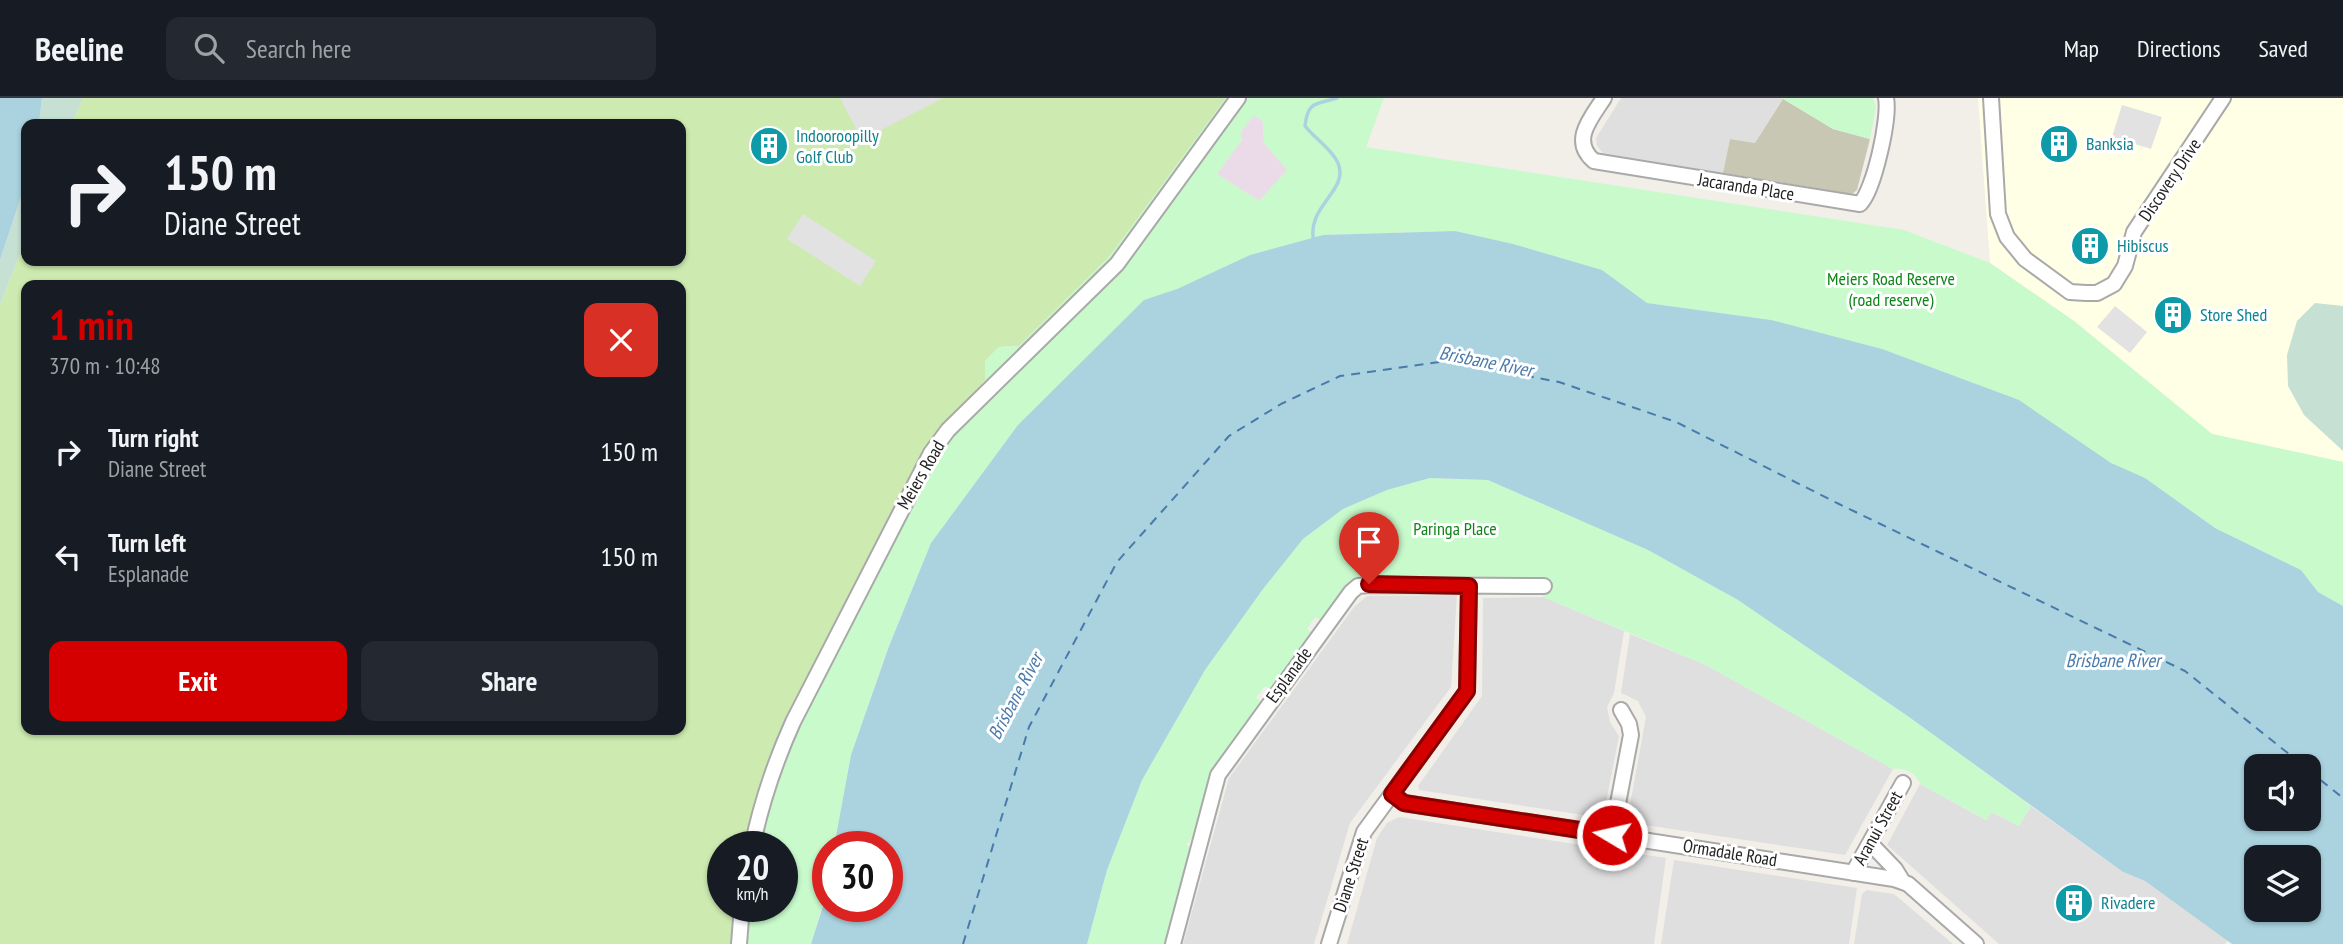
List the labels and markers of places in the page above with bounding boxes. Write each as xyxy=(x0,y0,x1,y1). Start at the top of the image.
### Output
building icon: Banksia xyxy=(2038,123,2080,165)
place label: Indooroopilly Golf Club xyxy=(796,124,879,168)
building icon: Indooroopilly Golf Club xyxy=(748,125,790,167)
place label: Banksia xyxy=(2086,132,2134,155)
building icon: Hibiscus xyxy=(2069,225,2111,267)
place label: Hibiscus xyxy=(2117,234,2169,257)
building icon: Store Shed xyxy=(2152,294,2194,336)
place label: Store Shed xyxy=(2200,303,2267,326)
pin xyxy=(1339,512,1399,584)
building icon: Rivadere xyxy=(2053,882,2095,924)
place label: Rivadere xyxy=(2101,891,2155,914)

